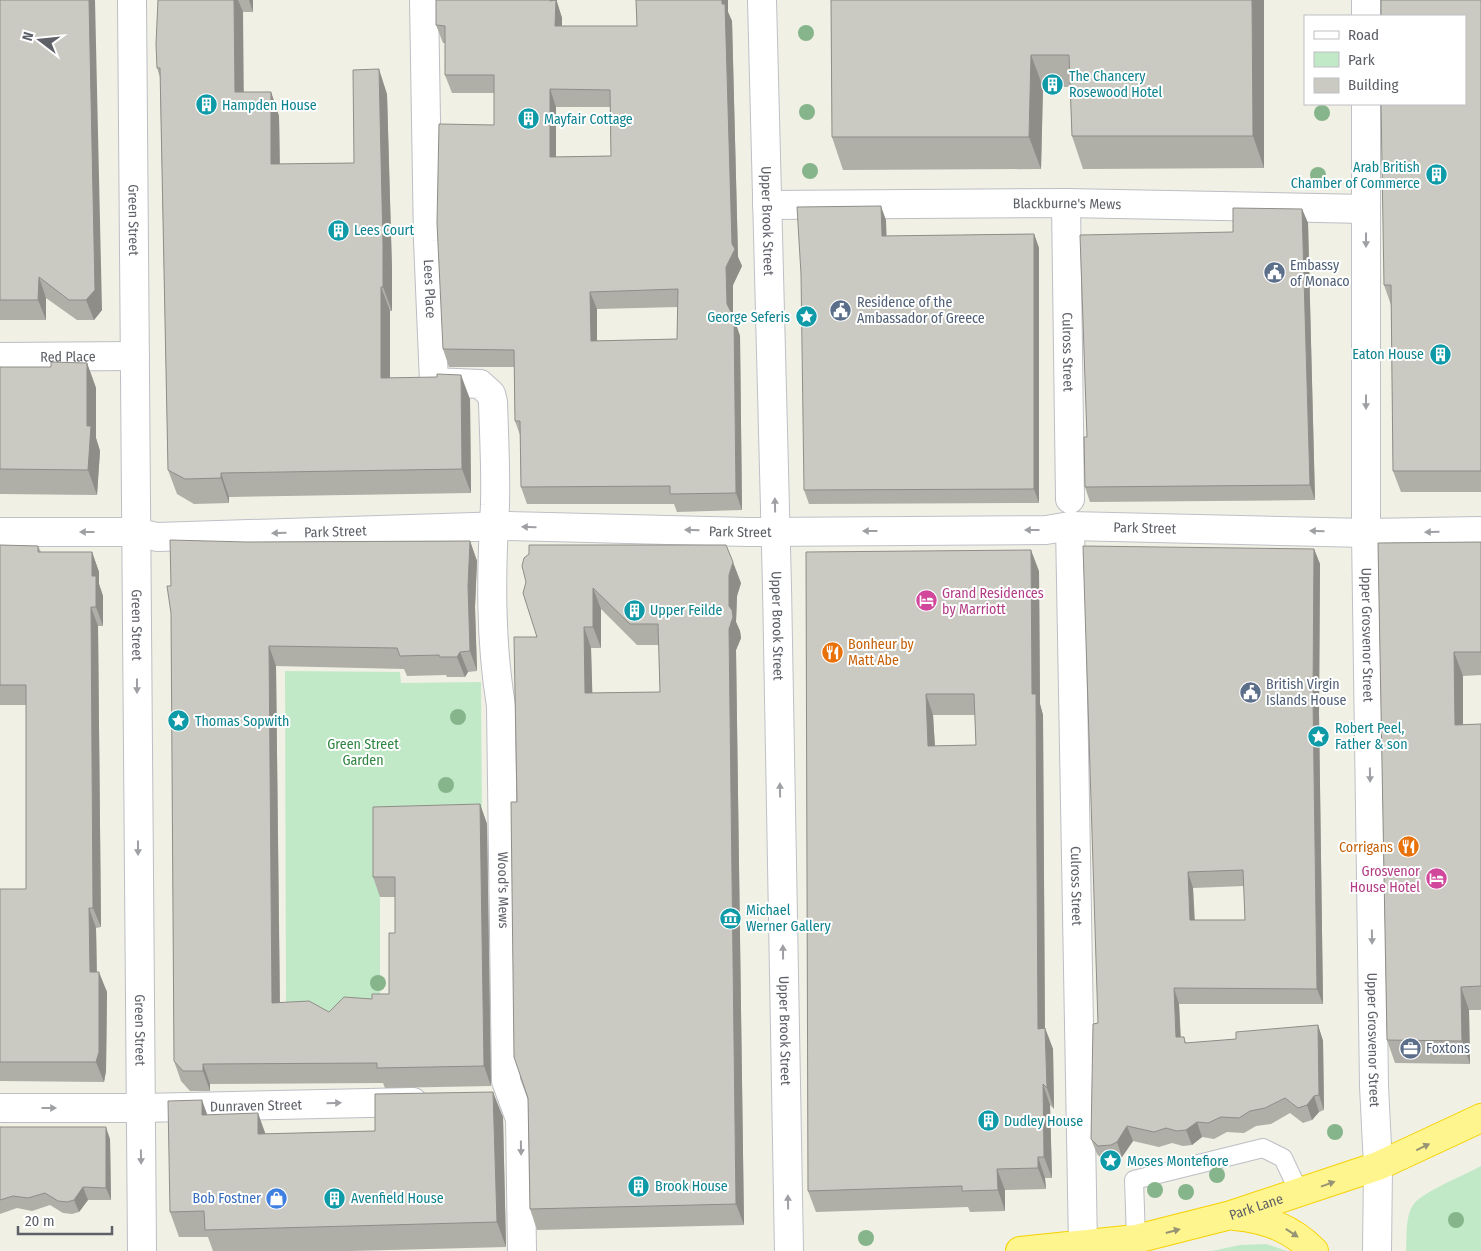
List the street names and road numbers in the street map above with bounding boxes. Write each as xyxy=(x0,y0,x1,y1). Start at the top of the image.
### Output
street label: Upper Brook Street xyxy=(758,166,778,276)
street label: Green Street xyxy=(125,184,143,256)
street label: Blackburne's Mews xyxy=(1013,194,1121,213)
street label: Lees Place xyxy=(420,259,440,319)
street label: Culross Street xyxy=(1059,312,1077,392)
street label: Red Place xyxy=(40,348,96,365)
street label: Park Street xyxy=(1113,519,1177,537)
street label: Park Street xyxy=(304,522,367,541)
street label: Park Street xyxy=(709,523,772,541)
street label: Upper Grosvenor Street xyxy=(1358,568,1377,703)
street label: Upper Brook Street xyxy=(768,571,787,681)
street label: Green Street xyxy=(128,589,146,661)
street label: Culross Street xyxy=(1067,846,1086,926)
street label: Wood's Mews xyxy=(494,852,512,929)
street label: Upper Grosvenor Street xyxy=(1364,973,1384,1108)
street label: Upper Brook Street xyxy=(776,976,795,1086)
street label: Green Street xyxy=(131,994,149,1066)
street label: Dunraven Street xyxy=(210,1096,303,1115)
street label: Park Lane xyxy=(1227,1190,1285,1223)

